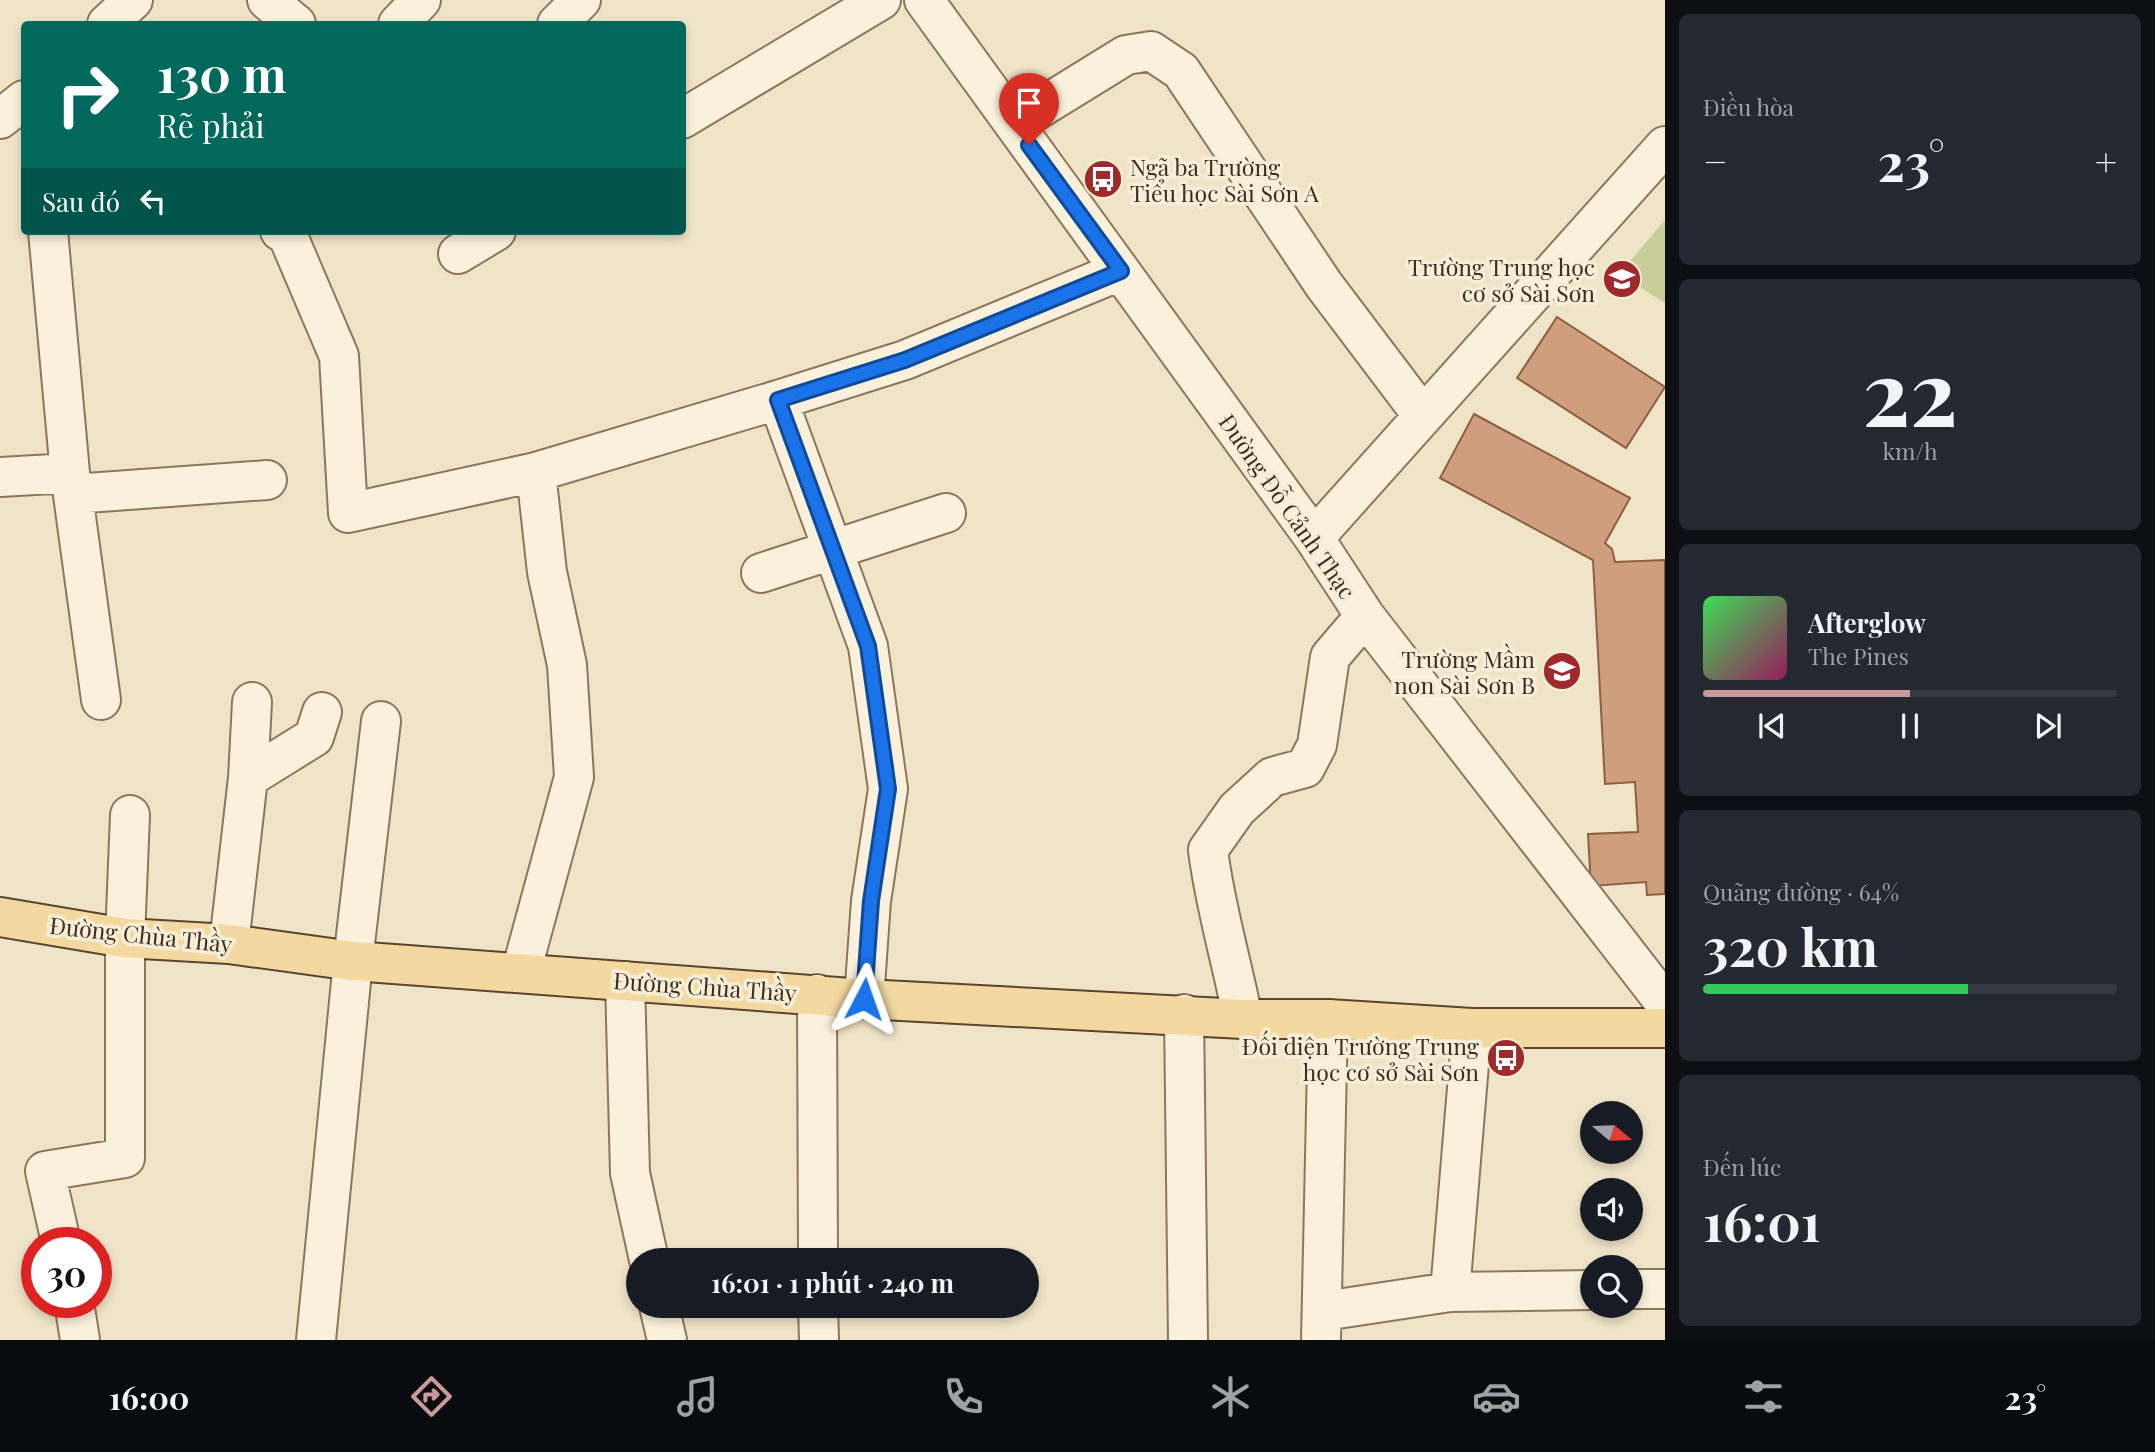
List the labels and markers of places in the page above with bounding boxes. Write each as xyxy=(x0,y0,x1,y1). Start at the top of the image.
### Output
pin xyxy=(999,73,1059,145)
place label: Ngã ba Trường Tiểu học Sài Sơn A xyxy=(1130,151,1319,208)
bus stop icon: Ngã ba Trường Tiểu học Sài Sơn A xyxy=(1082,158,1124,200)
place label: Trường Trung học cơ sở Sài Sơn xyxy=(1408,251,1595,308)
school or university icon: Trường Trung học cơ sở Sài Sơn xyxy=(1601,258,1643,300)
place label: Trường Mầm non Sài Sơn B xyxy=(1394,643,1536,700)
school or university icon: Trường Mầm non Sài Sơn B xyxy=(1541,650,1583,692)
place label: Đối diện Trường Trung học cơ sở Sài Sơn xyxy=(1242,1030,1479,1087)
bus stop icon: Đối diện Trường Trung học cơ sở Sài Sơn xyxy=(1485,1037,1527,1079)

